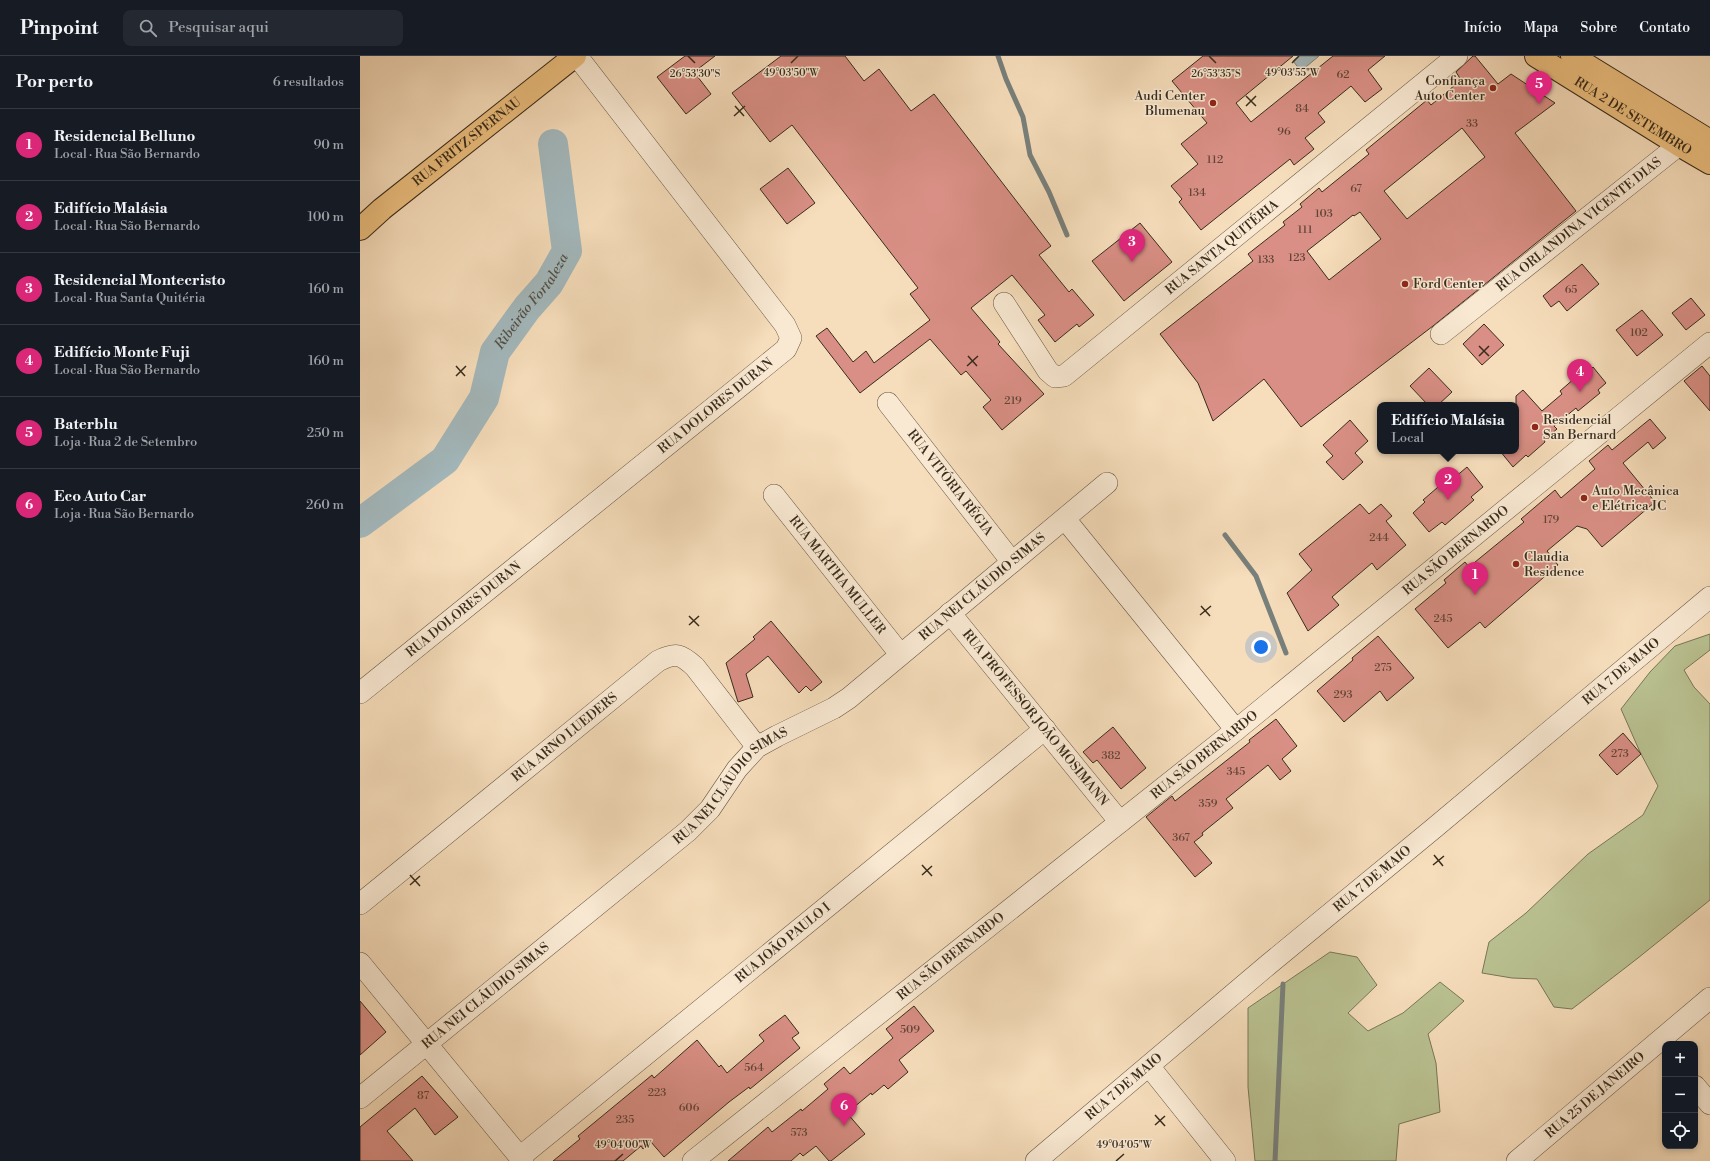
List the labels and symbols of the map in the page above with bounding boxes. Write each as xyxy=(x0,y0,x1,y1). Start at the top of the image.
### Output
text: 49°03'50"W xyxy=(763,67,820,79)
text: 49°03'55"W xyxy=(1265,67,1320,79)
text: 26°53'30"S xyxy=(670,68,721,80)
text: 26°53'35"S xyxy=(1191,68,1241,80)
house number: 62 xyxy=(1337,68,1349,82)
pin: 5 xyxy=(1526,71,1552,104)
place label: Confiança Auto Center xyxy=(1413,73,1485,104)
street label: RUA 2 DE SETEMBRO xyxy=(1571,74,1695,159)
marker: Confiança Auto Center xyxy=(1488,83,1498,93)
place label: Audi Center Blumenau xyxy=(1134,88,1206,119)
street label: RUA FRITZ SPERNAU xyxy=(409,94,525,190)
marker: Audi Center Blumenau xyxy=(1208,98,1218,108)
house number: 84 xyxy=(1295,102,1309,116)
house number: 33 xyxy=(1466,117,1478,131)
house number: 96 xyxy=(1277,125,1291,139)
house number: 112 xyxy=(1207,153,1223,167)
street label: RUA ORLANDINA VICENTE DIAS xyxy=(1493,154,1665,295)
house number: 67 xyxy=(1350,182,1362,196)
house number: 134 xyxy=(1188,186,1206,200)
street label: RUA SANTA QUITÉRIA xyxy=(1162,196,1283,298)
house number: 103 xyxy=(1315,207,1333,221)
house number: 111 xyxy=(1298,223,1313,237)
pin: 3 xyxy=(1119,229,1145,262)
water label: Ribeirão Fortaleza xyxy=(490,250,573,354)
house number: 123 xyxy=(1288,251,1306,265)
house number: 133 xyxy=(1258,253,1274,267)
place label: Ford Center xyxy=(1413,276,1484,292)
marker: Ford Center xyxy=(1400,279,1410,289)
house number: 65 xyxy=(1565,283,1577,297)
house number: 102 xyxy=(1630,326,1648,340)
street label: RUA DOLORES DURAN xyxy=(655,354,777,457)
pin: 4 xyxy=(1567,359,1593,392)
house number: 219 xyxy=(1004,394,1022,408)
place label: Residencial San Bernard xyxy=(1543,412,1617,443)
marker: Residencial San Bernard xyxy=(1530,422,1540,432)
street label: RUA VITÓRIA RÉGIA xyxy=(904,426,997,540)
pin: 2 xyxy=(1435,467,1461,500)
place label: Auto Mecânica e Elétrica JC xyxy=(1591,483,1679,514)
marker: Auto Mecânica e Elétrica JC xyxy=(1579,493,1589,503)
street label: RUA SÃO BERNARDO xyxy=(1399,502,1512,599)
street label: RUA MARTHA MULLER xyxy=(786,513,890,638)
house number: 179 xyxy=(1543,513,1559,527)
street label: RUA NEI CLÁUDIO SIMAS xyxy=(916,530,1049,644)
house number: 244 xyxy=(1369,531,1389,545)
place label: Claudia Residence xyxy=(1524,549,1585,580)
street label: RUA DOLORES DURAN xyxy=(403,558,525,661)
marker: Claudia Residence xyxy=(1511,559,1521,569)
pin: 1 xyxy=(1462,562,1488,595)
house number: 245 xyxy=(1434,612,1452,626)
street label: RUA PROFESSOR JOÃO MOSIMANN xyxy=(959,626,1112,809)
street label: RUA 7 DE MAIO xyxy=(1579,634,1663,708)
your location xyxy=(1251,637,1271,657)
house number: 275 xyxy=(1374,661,1392,675)
house number: 293 xyxy=(1333,688,1353,702)
street label: RUA ARNO LUEDERS xyxy=(508,689,621,785)
street label: RUA SÃO BERNARDO xyxy=(1148,707,1261,803)
street label: RUA NEI CLÁUDIO SIMAS xyxy=(670,724,790,848)
house number: 273 xyxy=(1611,747,1629,761)
house number: 382 xyxy=(1101,749,1121,763)
house number: 345 xyxy=(1227,765,1245,779)
house number: 359 xyxy=(1199,797,1218,811)
house number: 367 xyxy=(1172,831,1190,845)
street label: RUA 7 DE MAIO xyxy=(1330,842,1414,916)
street label: RUA JOÃO PAULO I xyxy=(732,899,834,986)
street label: RUA SÃO BERNARDO xyxy=(894,909,1008,1004)
street label: RUA NEI CLÁUDIO SIMAS xyxy=(419,939,553,1052)
house number: 509 xyxy=(900,1023,920,1037)
street label: RUA 25 DE JANEIRO xyxy=(1542,1049,1648,1142)
street label: RUA 7 DE MAIO xyxy=(1082,1050,1166,1124)
house number: 564 xyxy=(744,1061,764,1075)
house number: 223 xyxy=(648,1086,666,1100)
house number: 87 xyxy=(417,1089,430,1103)
pin: 6 xyxy=(831,1093,857,1126)
house number: 606 xyxy=(679,1101,700,1115)
house number: 235 xyxy=(616,1113,634,1127)
house number: 573 xyxy=(790,1126,808,1140)
text: 49°04'00"W xyxy=(595,1139,652,1151)
text: 49°04'05"W xyxy=(1096,1139,1153,1151)

